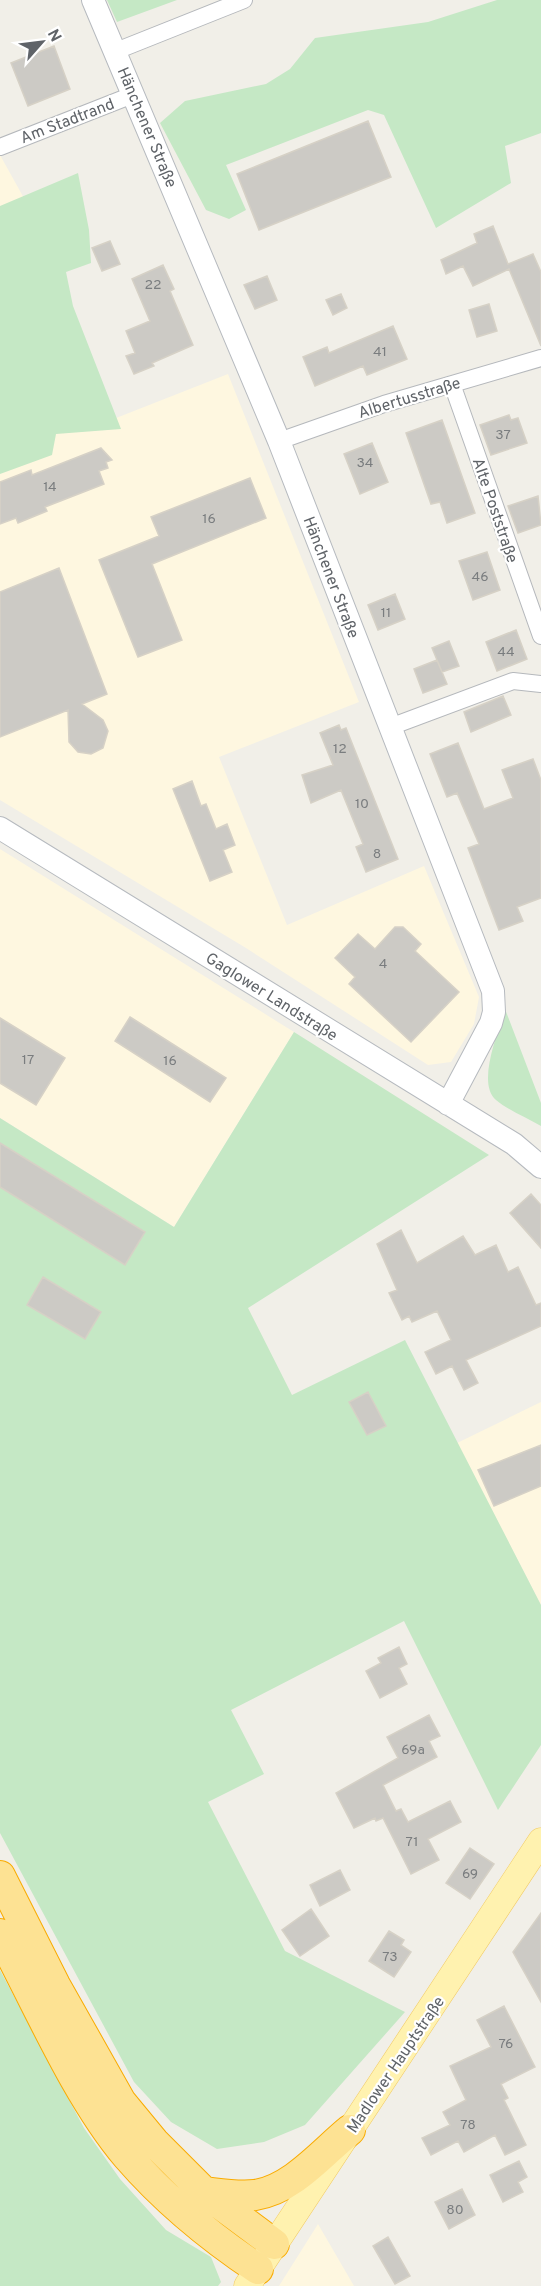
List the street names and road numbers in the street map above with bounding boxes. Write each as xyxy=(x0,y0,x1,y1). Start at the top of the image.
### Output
street label: Hänchener Straße xyxy=(112,65,181,191)
street label: Am Stadtrand xyxy=(18,95,118,149)
street label: Albertusstraße xyxy=(356,374,463,424)
street label: Alte Poststraße xyxy=(467,455,521,566)
street label: Hänchener Straße xyxy=(298,514,363,642)
street label: Gaglower Landstraße xyxy=(201,949,341,1046)
street label: Madlower Hauptstraße xyxy=(343,1993,450,2137)

